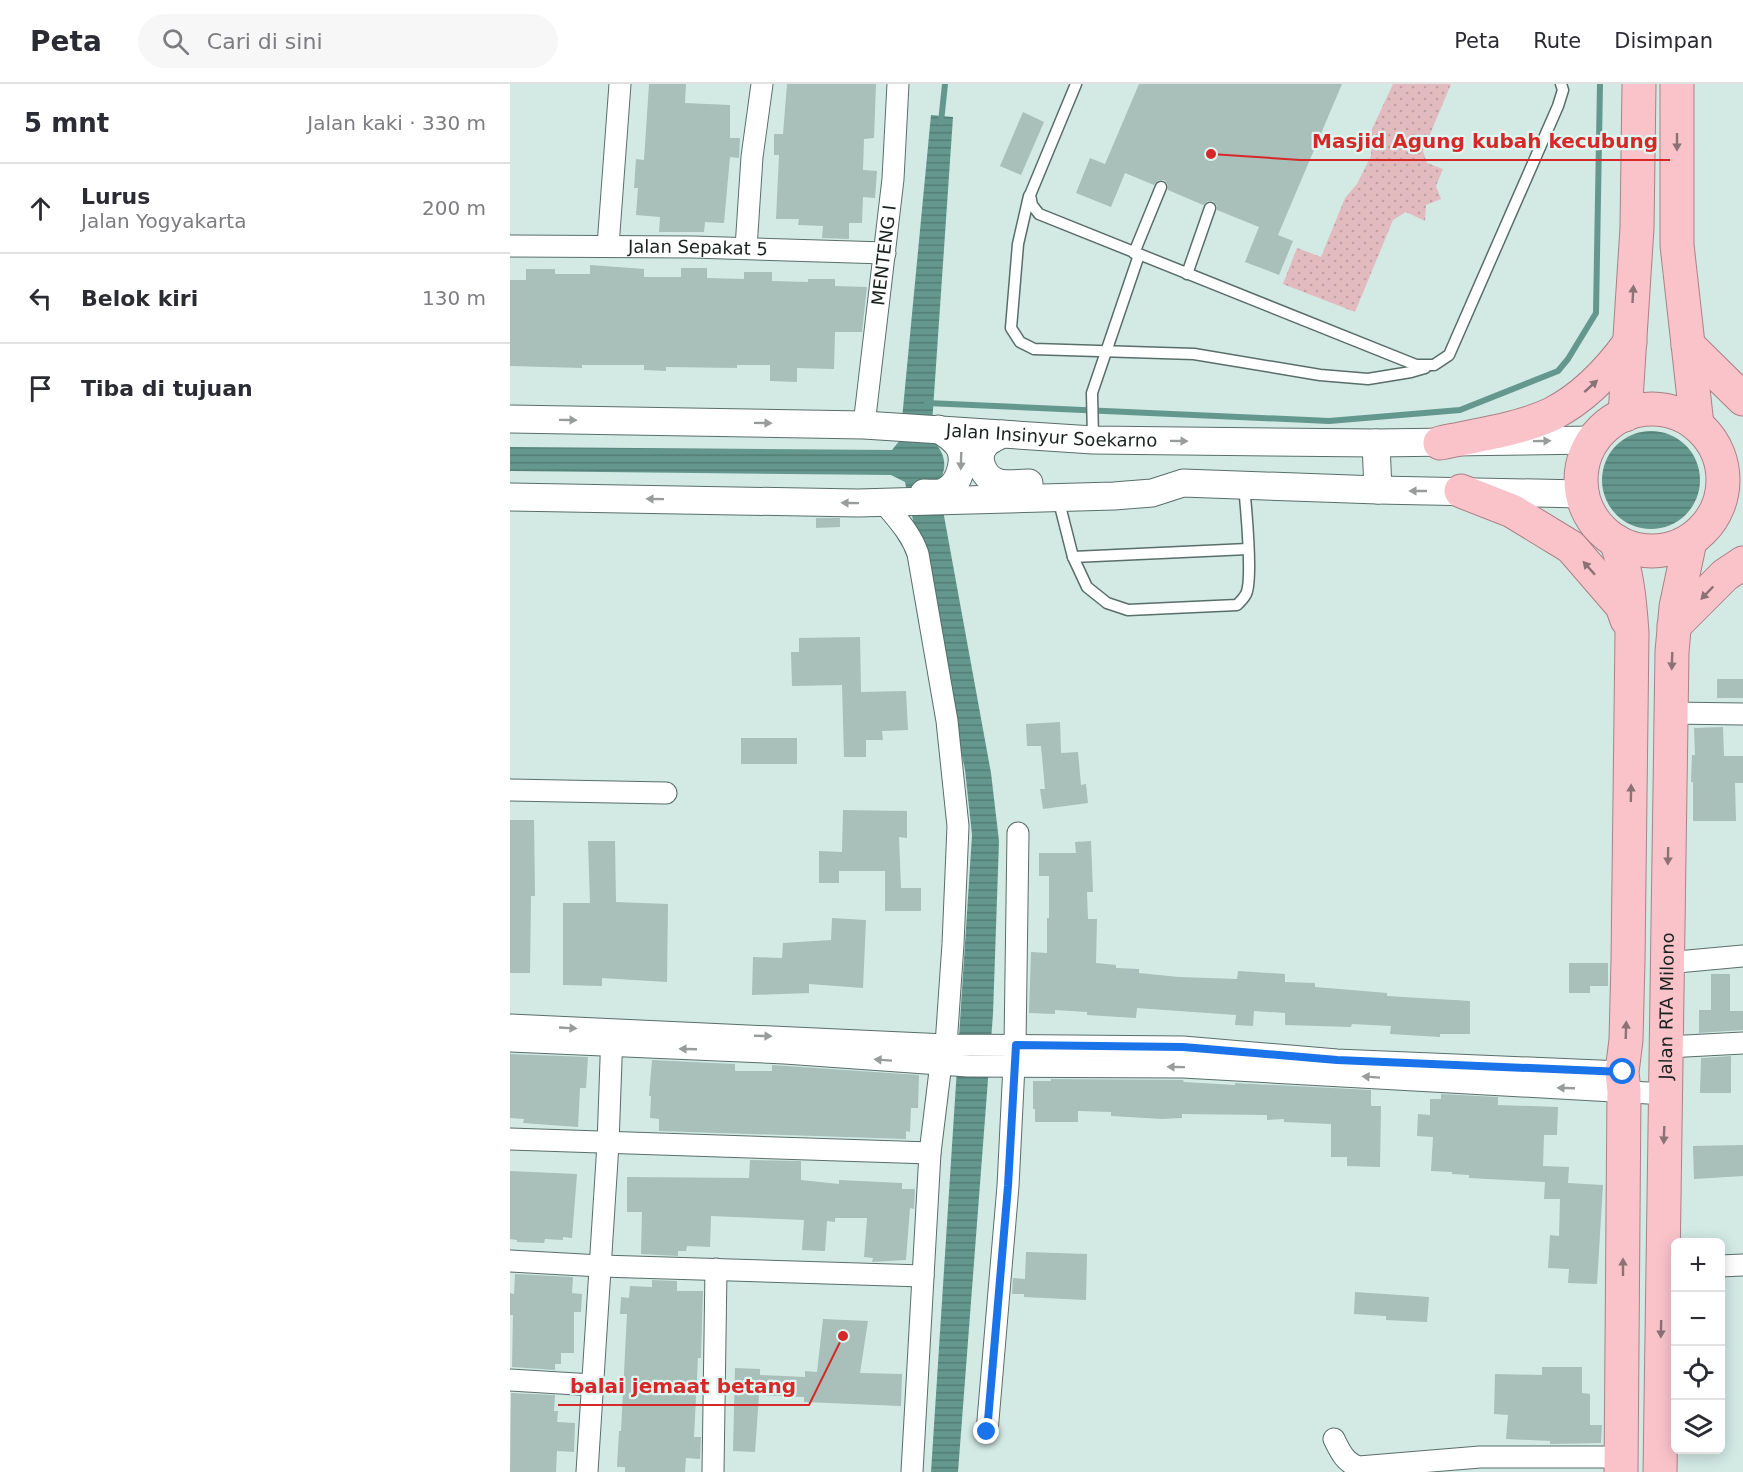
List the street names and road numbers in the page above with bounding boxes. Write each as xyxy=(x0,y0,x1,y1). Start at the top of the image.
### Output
street label: MENTENG I xyxy=(867,204,900,307)
street label: Jalan Sepakat 5 xyxy=(627,236,768,259)
street label: Jalan Insinyur Soekarno xyxy=(944,419,1157,451)
street label: Jalan RTA Milono xyxy=(1655,932,1678,1081)

